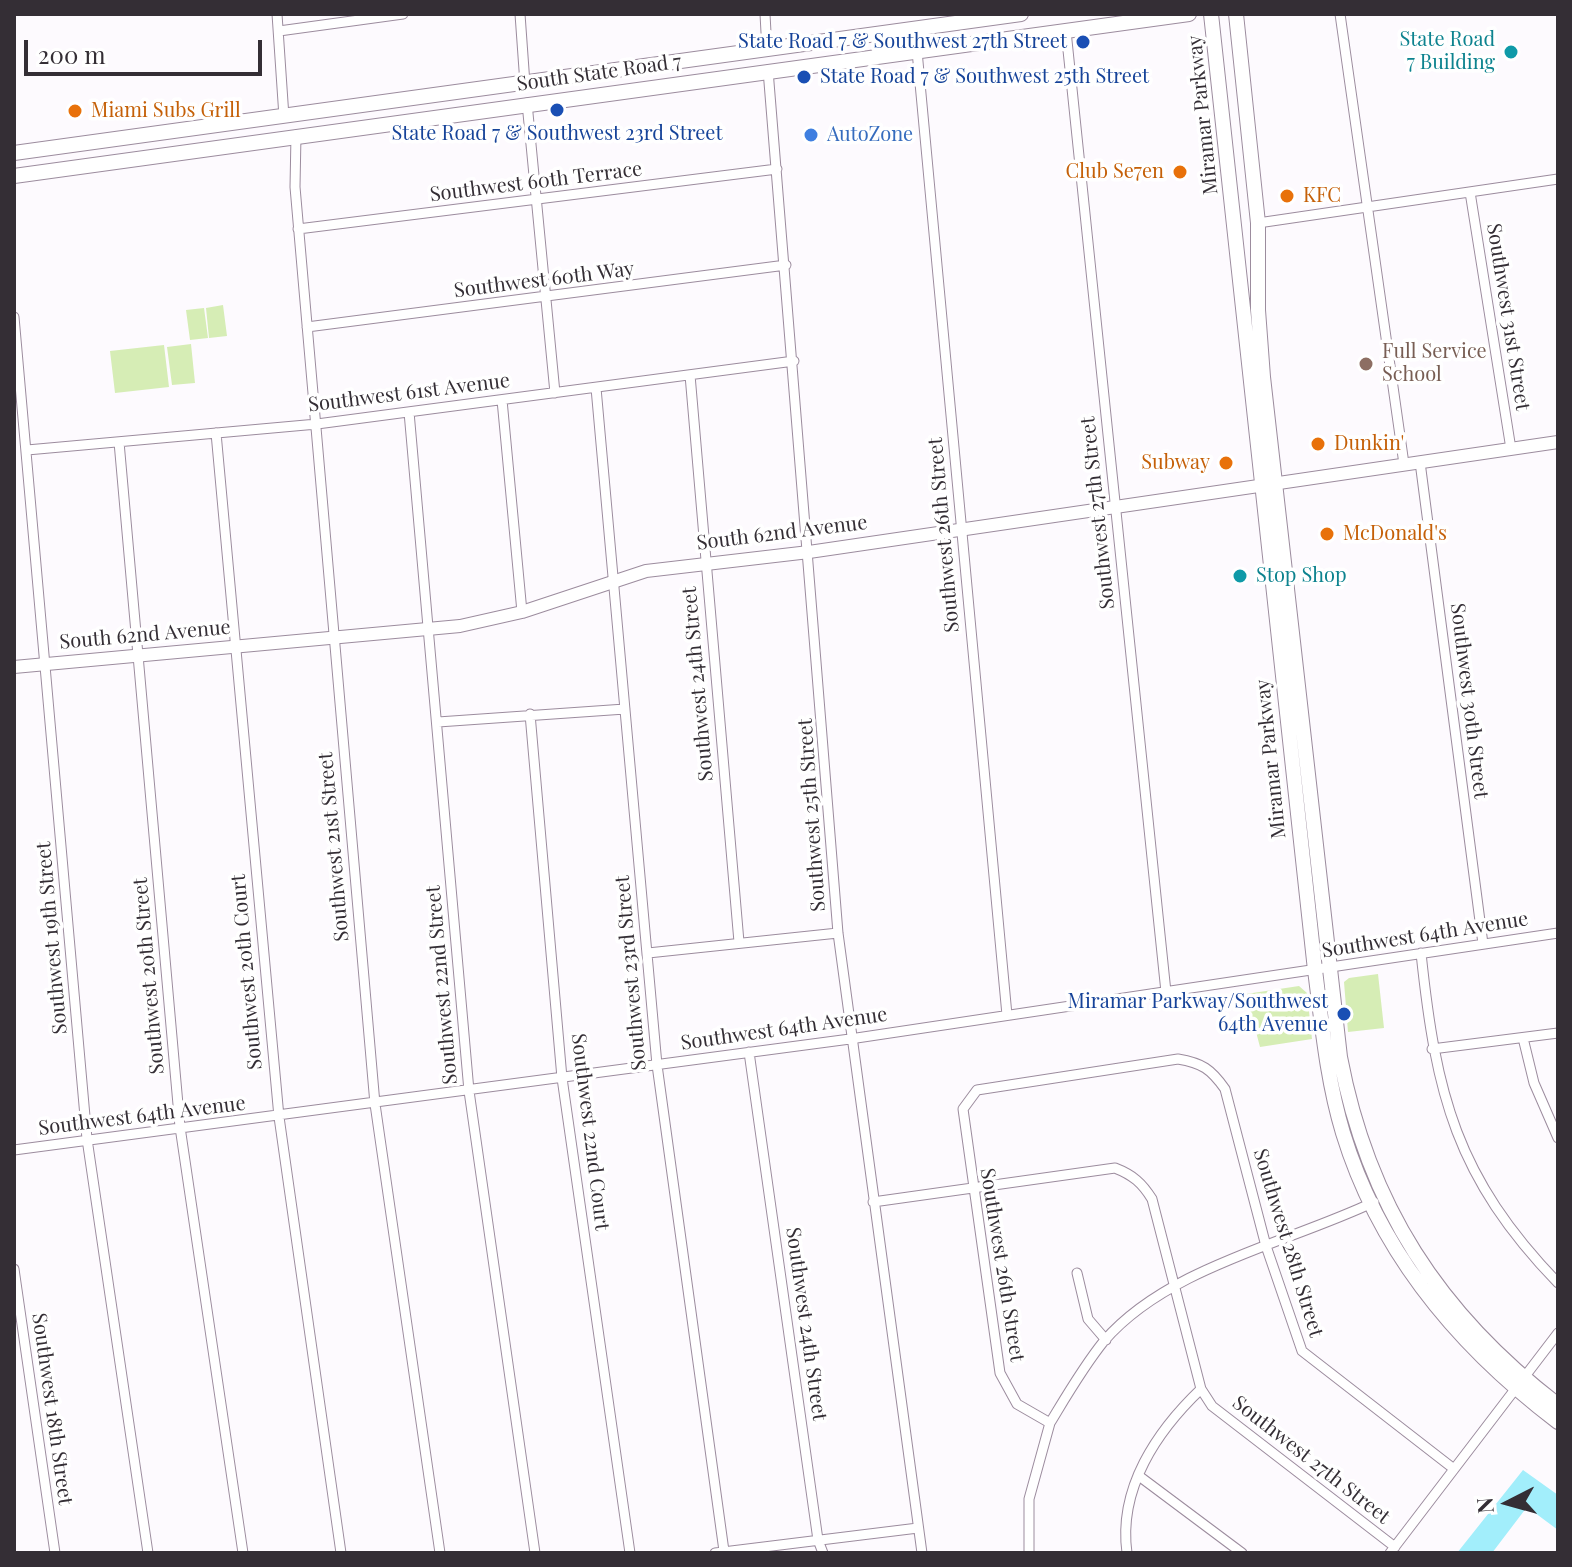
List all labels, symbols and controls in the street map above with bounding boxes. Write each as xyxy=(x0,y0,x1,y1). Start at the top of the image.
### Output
scale bar xyxy=(28,24,266,74)
place label: State Road 7 Building xyxy=(1399,28,1495,75)
place label: State Road 7 & Southwest 27th Street xyxy=(738,30,1067,54)
marker: State Road 7 & Southwest 27th Street xyxy=(1074,33,1092,51)
street label: Miramar Parkway xyxy=(1183,34,1223,196)
text: 200 m xyxy=(38,38,106,70)
marker: State Road 7 Building xyxy=(1502,43,1520,61)
street label: South State Road 7 xyxy=(515,50,683,96)
place label: State Road 7 & Southwest 25th Street xyxy=(820,65,1149,89)
marker: State Road 7 & Southwest 25th Street xyxy=(795,68,813,86)
place label: Miami Subs Grill xyxy=(91,99,241,123)
marker: State Road 7 & Southwest 23rd Street xyxy=(548,101,566,119)
marker: Miami Subs Grill xyxy=(66,102,84,120)
place label: State Road 7 & Southwest 23rd Street xyxy=(391,122,723,146)
place label: AutoZone xyxy=(827,123,913,147)
marker: AutoZone xyxy=(802,126,820,144)
street label: Southwest 60th Terrace xyxy=(428,157,644,207)
place label: Club Se7en xyxy=(1066,160,1164,184)
marker: Club Se7en xyxy=(1171,163,1189,181)
place label: KFC xyxy=(1303,184,1341,208)
marker: KFC xyxy=(1278,187,1296,205)
street label: Southwest 31st Street xyxy=(1481,222,1535,412)
street label: Southwest 60th Way xyxy=(452,257,636,303)
place label: Full Service School xyxy=(1382,340,1487,387)
marker: Full Service School xyxy=(1357,355,1375,373)
street label: Southwest 61st Avenue xyxy=(307,369,511,417)
street label: Southwest 27th Street xyxy=(1076,415,1120,611)
place label: Dunkin' xyxy=(1334,432,1404,456)
marker: Dunkin' xyxy=(1309,435,1327,453)
street label: Southwest 26th Street xyxy=(924,436,964,634)
place label: Subway xyxy=(1141,451,1210,475)
marker: Subway xyxy=(1217,454,1235,472)
street label: South 62nd Avenue xyxy=(695,511,869,555)
place label: McDonald's xyxy=(1343,522,1447,546)
marker: McDonald's xyxy=(1318,525,1336,543)
place label: Stop Shop xyxy=(1256,564,1347,588)
marker: Stop Shop xyxy=(1231,567,1249,585)
street label: Southwest 24th Street xyxy=(678,586,718,782)
street label: Southwest 30th Street xyxy=(1445,602,1493,800)
street label: South 62nd Avenue xyxy=(58,616,232,654)
street label: Miramar Parkway xyxy=(1251,678,1291,840)
street label: Southwest 25th Street xyxy=(793,718,831,912)
street label: Southwest 21st Street xyxy=(314,751,354,943)
street label: Southwest 19th Street xyxy=(32,841,72,1035)
street label: Southwest 20th Court xyxy=(227,873,267,1071)
street label: Southwest 23rd Street xyxy=(611,874,651,1072)
street label: Southwest 20th Street xyxy=(128,877,170,1075)
street label: Southwest 22nd Street xyxy=(421,884,463,1086)
street label: Southwest 64th Avenue xyxy=(1320,907,1530,963)
place label: Miramar Parkway/Southwest 64th Avenue xyxy=(1068,990,1328,1037)
street label: Southwest 64th Avenue xyxy=(679,1003,889,1055)
marker: Miramar Parkway/Southwest 64th Avenue xyxy=(1335,1005,1353,1023)
street label: Southwest 22nd Court xyxy=(566,1032,614,1232)
street label: Southwest 64th Avenue xyxy=(37,1091,247,1141)
street label: Southwest 28th Street xyxy=(1248,1146,1328,1340)
street label: Southwest 26th Street xyxy=(975,1166,1029,1364)
street label: Southwest 24th Street xyxy=(781,1226,831,1422)
street label: Southwest 18th Street xyxy=(27,1311,77,1507)
street label: Southwest 27th Street xyxy=(1227,1391,1395,1529)
north arrow xyxy=(1468,1463,1548,1543)
text: N xyxy=(1468,1496,1500,1515)

